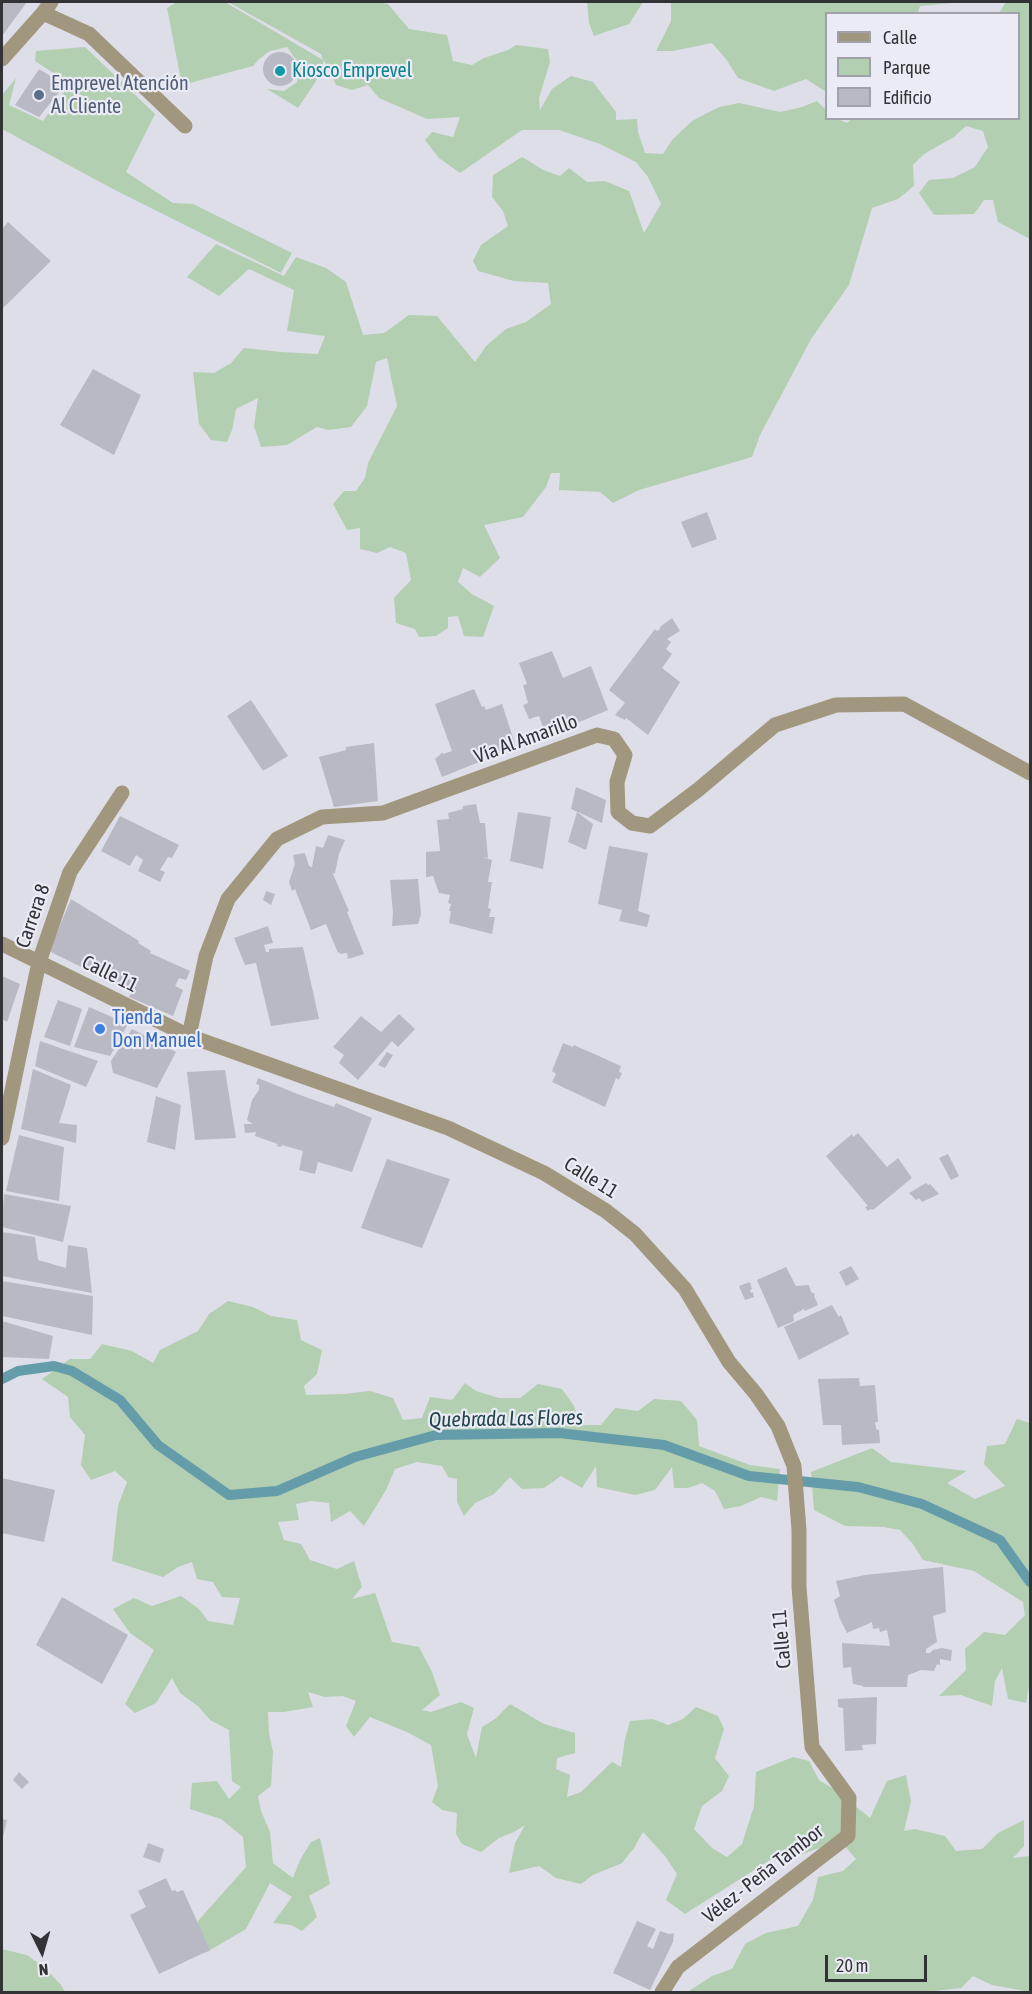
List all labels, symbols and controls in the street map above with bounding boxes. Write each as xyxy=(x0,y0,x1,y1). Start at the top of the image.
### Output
legend xyxy=(825,12,1020,120)
text: Calle xyxy=(883,27,917,48)
text: Parque xyxy=(883,57,931,78)
place label: Kiosco Emprevel xyxy=(292,59,412,83)
marker: Kiosco Emprevel xyxy=(273,64,287,78)
place label: Emprevel Atención Al Cliente xyxy=(51,72,189,119)
text: Edificio xyxy=(883,87,932,108)
marker: Emprevel Atención Al Cliente xyxy=(32,88,46,102)
street label: Vía Al Amarillo xyxy=(471,709,581,769)
street label: Carrera 8 xyxy=(11,881,55,951)
street label: Calle 11 xyxy=(78,950,142,998)
place label: Tienda Don Manuel xyxy=(112,1006,201,1053)
marker: Tienda Don Manuel xyxy=(93,1022,107,1036)
street label: Calle 11 xyxy=(559,1152,623,1204)
water label: Quebrada Las Flores xyxy=(429,1405,583,1433)
street label: Calle 11 xyxy=(767,1608,797,1670)
street label: Vélez - Peña Tambor xyxy=(698,1819,828,1929)
north arrow xyxy=(12,1922,72,1982)
scale bar xyxy=(828,1943,930,1981)
text: 20 m xyxy=(836,1955,868,1976)
text: N xyxy=(38,1961,49,1979)

